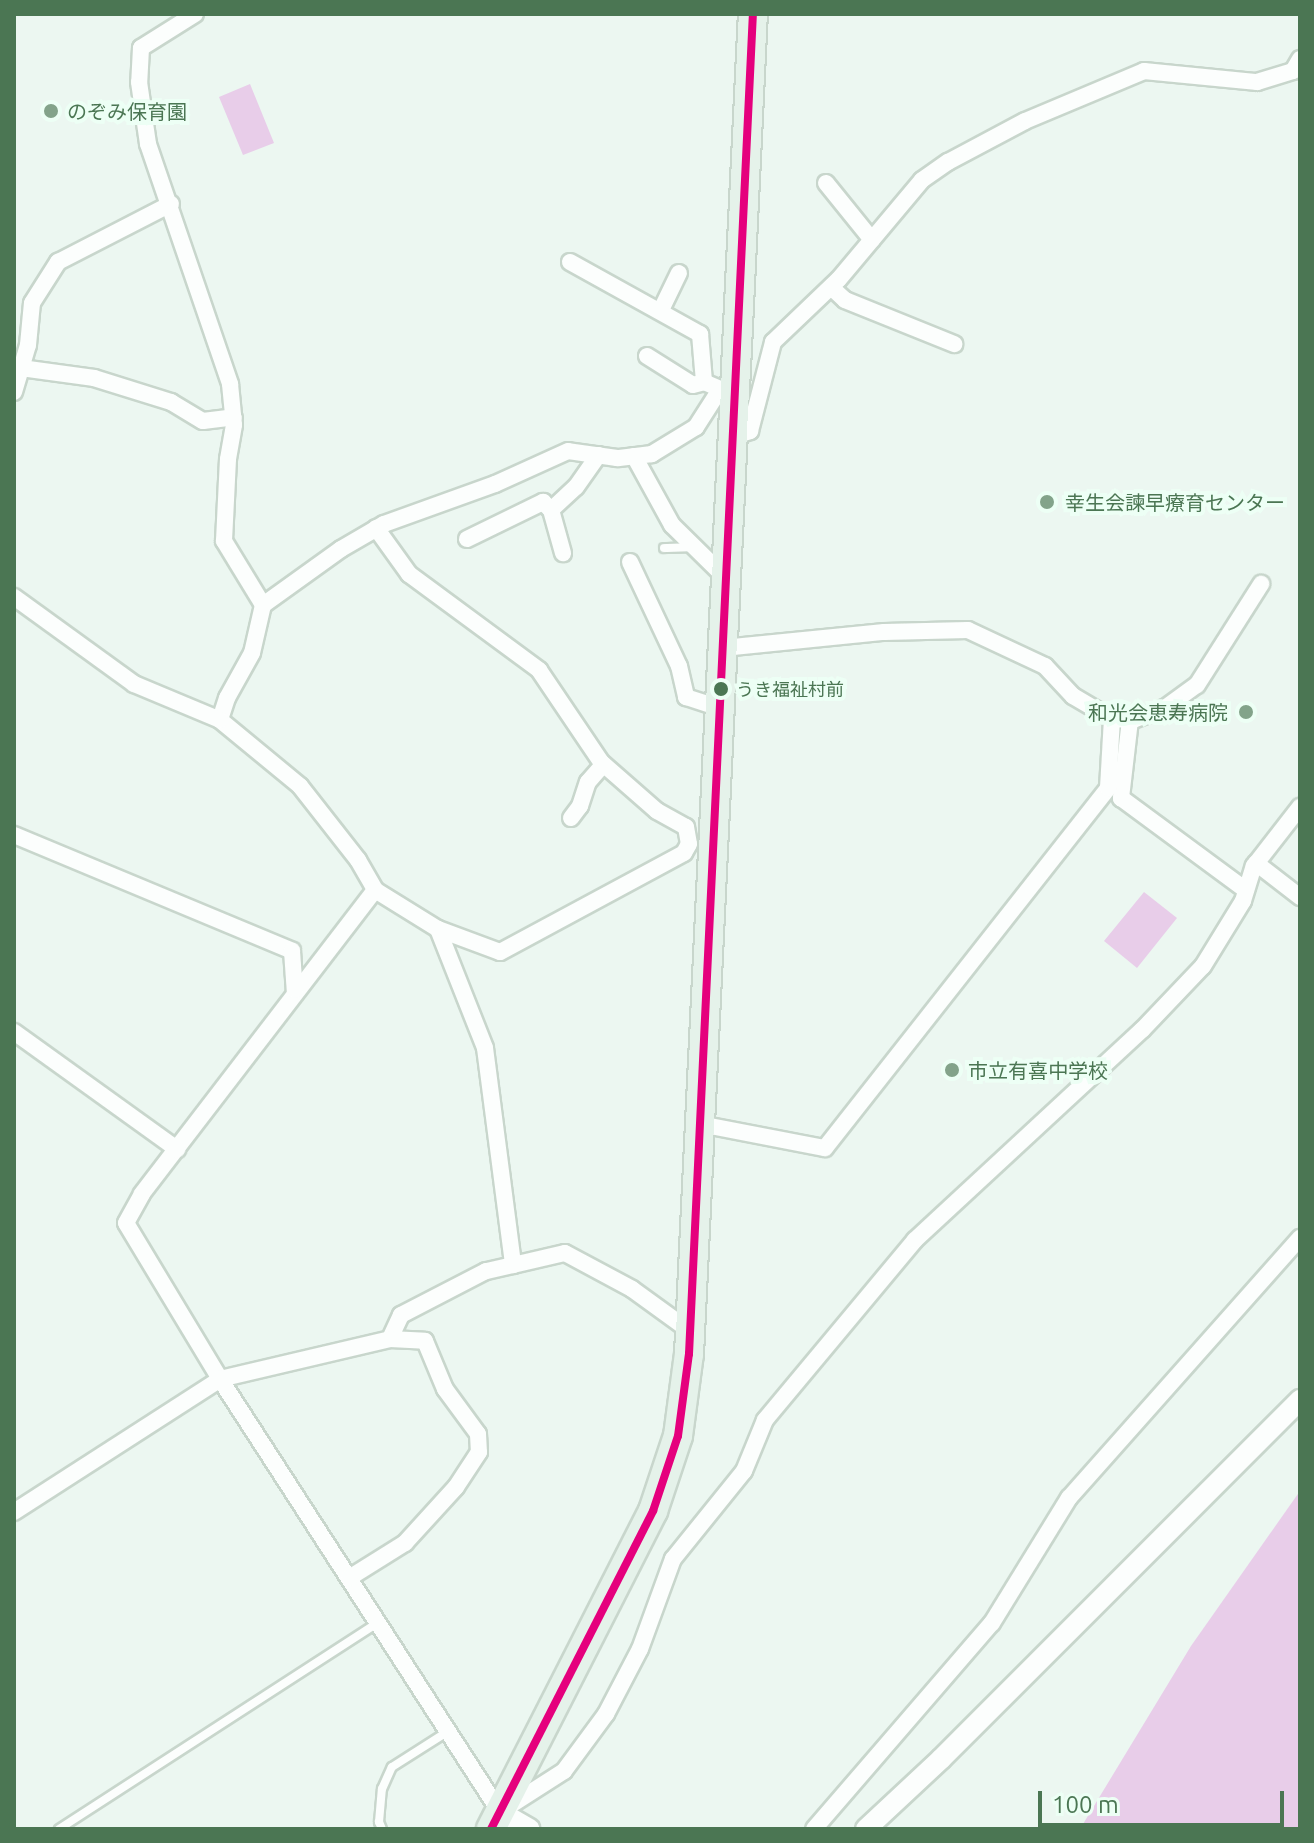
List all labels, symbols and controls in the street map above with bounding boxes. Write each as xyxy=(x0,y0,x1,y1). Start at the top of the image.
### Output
place label: のぞみ保育園 xyxy=(67,99,187,123)
marker: のぞみ保育園 xyxy=(42,102,60,120)
place label: 幸生会諫早療育センター xyxy=(1065,490,1285,514)
marker: 幸生会諫早療育センター xyxy=(1036,491,1058,513)
place label: うき福祉村前 xyxy=(736,678,844,700)
marker: うき福祉村前 xyxy=(713,681,729,697)
place label: 和光会恵寿病院 xyxy=(1088,700,1228,724)
marker: 和光会恵寿病院 xyxy=(1235,701,1257,723)
place label: 市立有喜中学校 xyxy=(968,1058,1108,1082)
marker: 市立有喜中学校 xyxy=(943,1061,961,1079)
scale bar xyxy=(1042,1775,1288,1825)
text: 100 m xyxy=(1052,1791,1119,1818)

